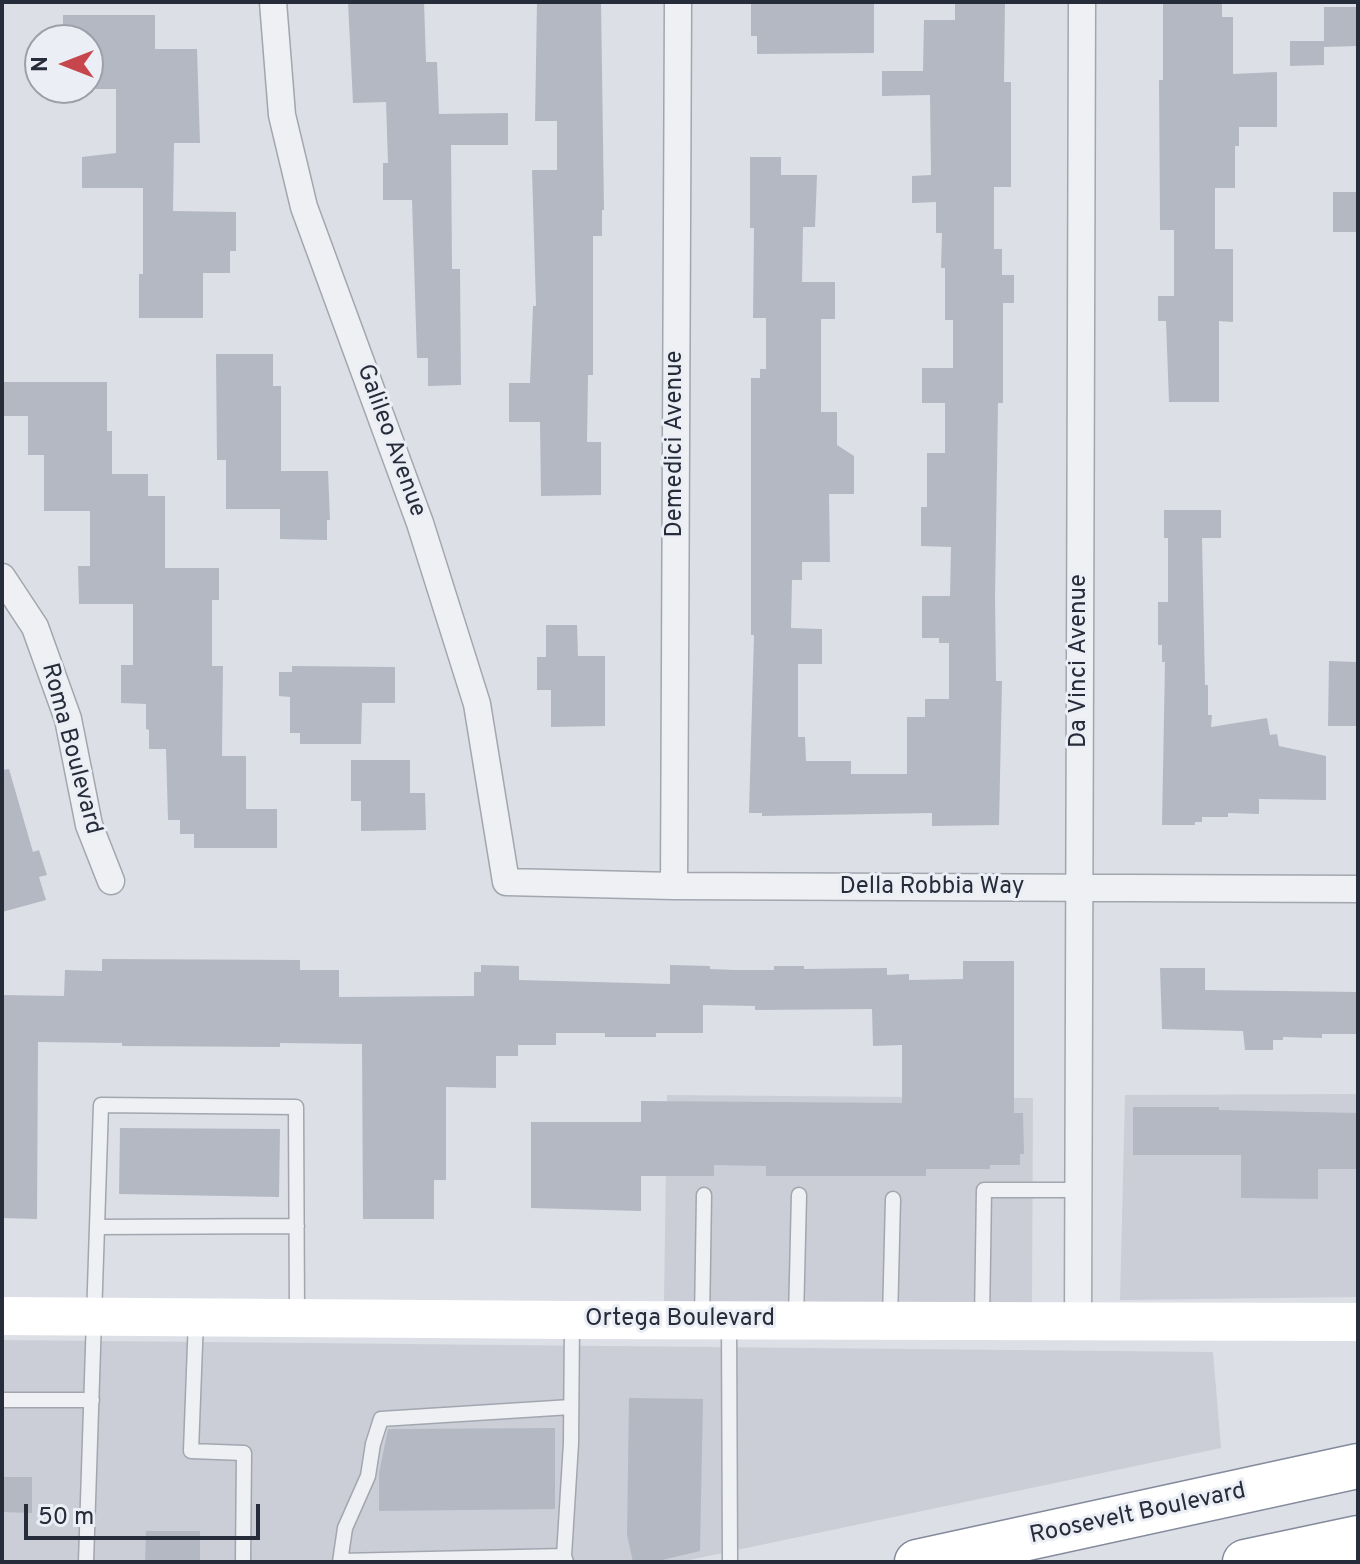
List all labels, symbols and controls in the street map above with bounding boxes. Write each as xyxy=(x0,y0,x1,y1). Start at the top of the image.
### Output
north arrow xyxy=(24,24,104,104)
text: N xyxy=(28,56,55,72)
street label: Demedici Avenue xyxy=(662,351,690,537)
street label: Galileo Avenue xyxy=(349,361,431,521)
street label: Da Vinci Avenue xyxy=(1066,574,1094,748)
street label: Roma Boulevard xyxy=(33,660,107,838)
street label: Della Robbia Way xyxy=(840,874,1024,902)
street label: Ortega Boulevard xyxy=(585,1306,775,1334)
street label: Roosevelt Boulevard xyxy=(1027,1478,1249,1552)
scale bar xyxy=(28,1488,264,1538)
text: 50 m xyxy=(38,1503,94,1533)

